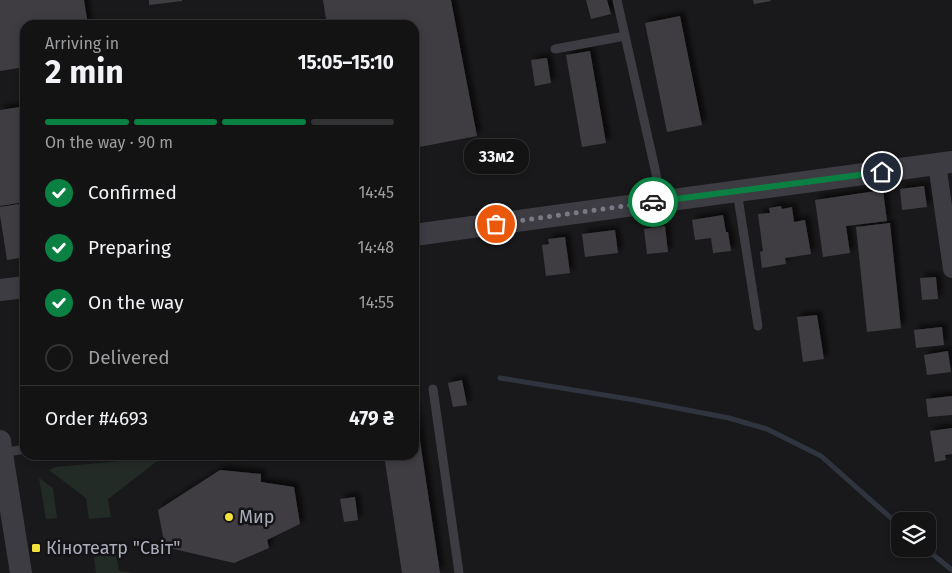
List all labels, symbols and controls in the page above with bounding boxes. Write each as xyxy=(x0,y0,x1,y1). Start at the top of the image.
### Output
text: Arriving in xyxy=(45,34,119,53)
text: 15:05–15:10 xyxy=(298,51,394,74)
text: 2 min xyxy=(45,53,124,91)
text: On the way · 90 m xyxy=(45,133,173,152)
callout: 33м2 xyxy=(464,139,528,174)
text: 33м2 xyxy=(479,147,514,166)
pin xyxy=(861,151,903,193)
icon: home xyxy=(868,158,896,186)
courier xyxy=(628,177,678,227)
icon: check xyxy=(45,179,73,207)
text: Confirmed xyxy=(88,181,177,204)
text: 14:45 xyxy=(358,183,394,202)
icon: car xyxy=(639,188,667,216)
pin xyxy=(475,203,517,245)
icon: bag xyxy=(482,210,510,238)
icon: check xyxy=(45,234,73,262)
text: Preparing xyxy=(88,236,171,259)
text: 14:48 xyxy=(357,238,394,257)
icon: check xyxy=(45,289,73,317)
text: On the way xyxy=(88,291,184,314)
text: 14:55 xyxy=(359,293,394,312)
text: Delivered xyxy=(88,346,170,369)
text: Order #4693 xyxy=(45,407,148,430)
text: 479 ₴ xyxy=(349,407,394,430)
place label: Мир xyxy=(239,506,275,528)
marker: Мир xyxy=(223,511,235,523)
map controls xyxy=(891,512,936,557)
button: layers xyxy=(891,512,936,557)
place label: Кінотеатр "Світ" xyxy=(46,537,180,559)
marker: Кінотеатр "Світ" xyxy=(30,542,42,554)

